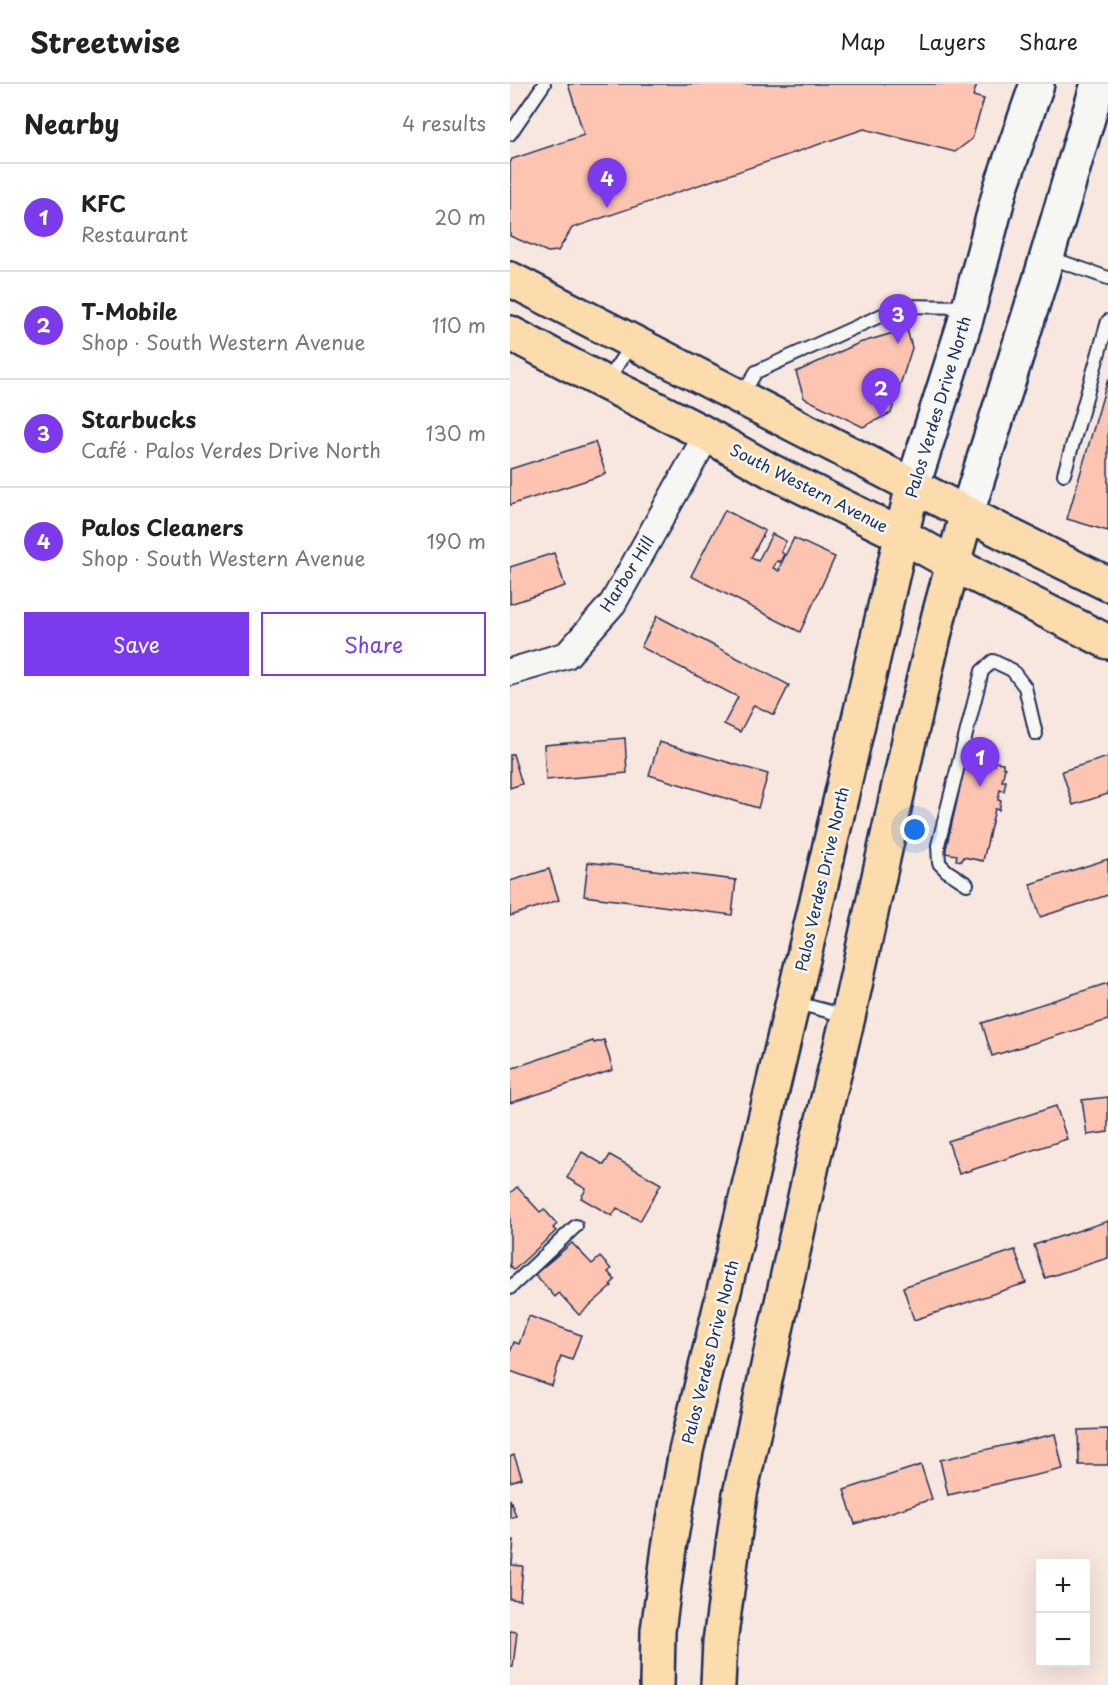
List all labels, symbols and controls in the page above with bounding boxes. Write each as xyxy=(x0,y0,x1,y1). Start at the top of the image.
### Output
text: Streetwise xyxy=(30,20,180,63)
text: Map xyxy=(841,25,885,57)
text: Layers xyxy=(918,25,986,57)
text: Share xyxy=(1019,25,1078,57)
text: Nearby xyxy=(24,104,119,143)
text: 4 results xyxy=(402,108,486,138)
pin: 4 xyxy=(588,158,626,208)
text: KFC xyxy=(81,186,126,219)
text: 1 xyxy=(39,202,48,232)
text: 20 m xyxy=(434,202,486,232)
text: Restaurant xyxy=(81,219,188,249)
text: T-Mobile xyxy=(81,294,177,327)
pin: 3 xyxy=(878,294,918,344)
text: 2 xyxy=(36,310,51,340)
text: 110 m xyxy=(432,310,486,340)
street label: Palos Verdes Drive North xyxy=(898,313,976,501)
text: Shop · South Western Avenue xyxy=(81,327,365,357)
pin: 2 xyxy=(862,368,901,418)
text: Starbucks xyxy=(81,402,196,435)
text: 3 xyxy=(37,418,50,448)
text: 130 m xyxy=(426,418,486,448)
text: Café · Palos Verdes Drive North xyxy=(81,435,381,465)
street label: South Western Avenue xyxy=(726,437,893,538)
text: Palos Cleaners xyxy=(81,510,244,543)
text: 4 xyxy=(37,526,50,556)
text: 190 m xyxy=(427,526,486,556)
street label: Harbor Hill xyxy=(593,531,659,616)
text: Shop · South Western Avenue xyxy=(81,543,365,573)
button: Save xyxy=(24,612,249,676)
button: Share xyxy=(261,612,486,676)
pin: 1 xyxy=(960,738,1000,787)
street label: Palos Verdes Drive North xyxy=(788,784,854,973)
your location xyxy=(900,815,929,844)
street label: Palos Verdes Drive North xyxy=(675,1257,744,1446)
map controls xyxy=(1036,1559,1090,1667)
button: + xyxy=(1036,1559,1090,1613)
button: − xyxy=(1036,1613,1090,1667)

